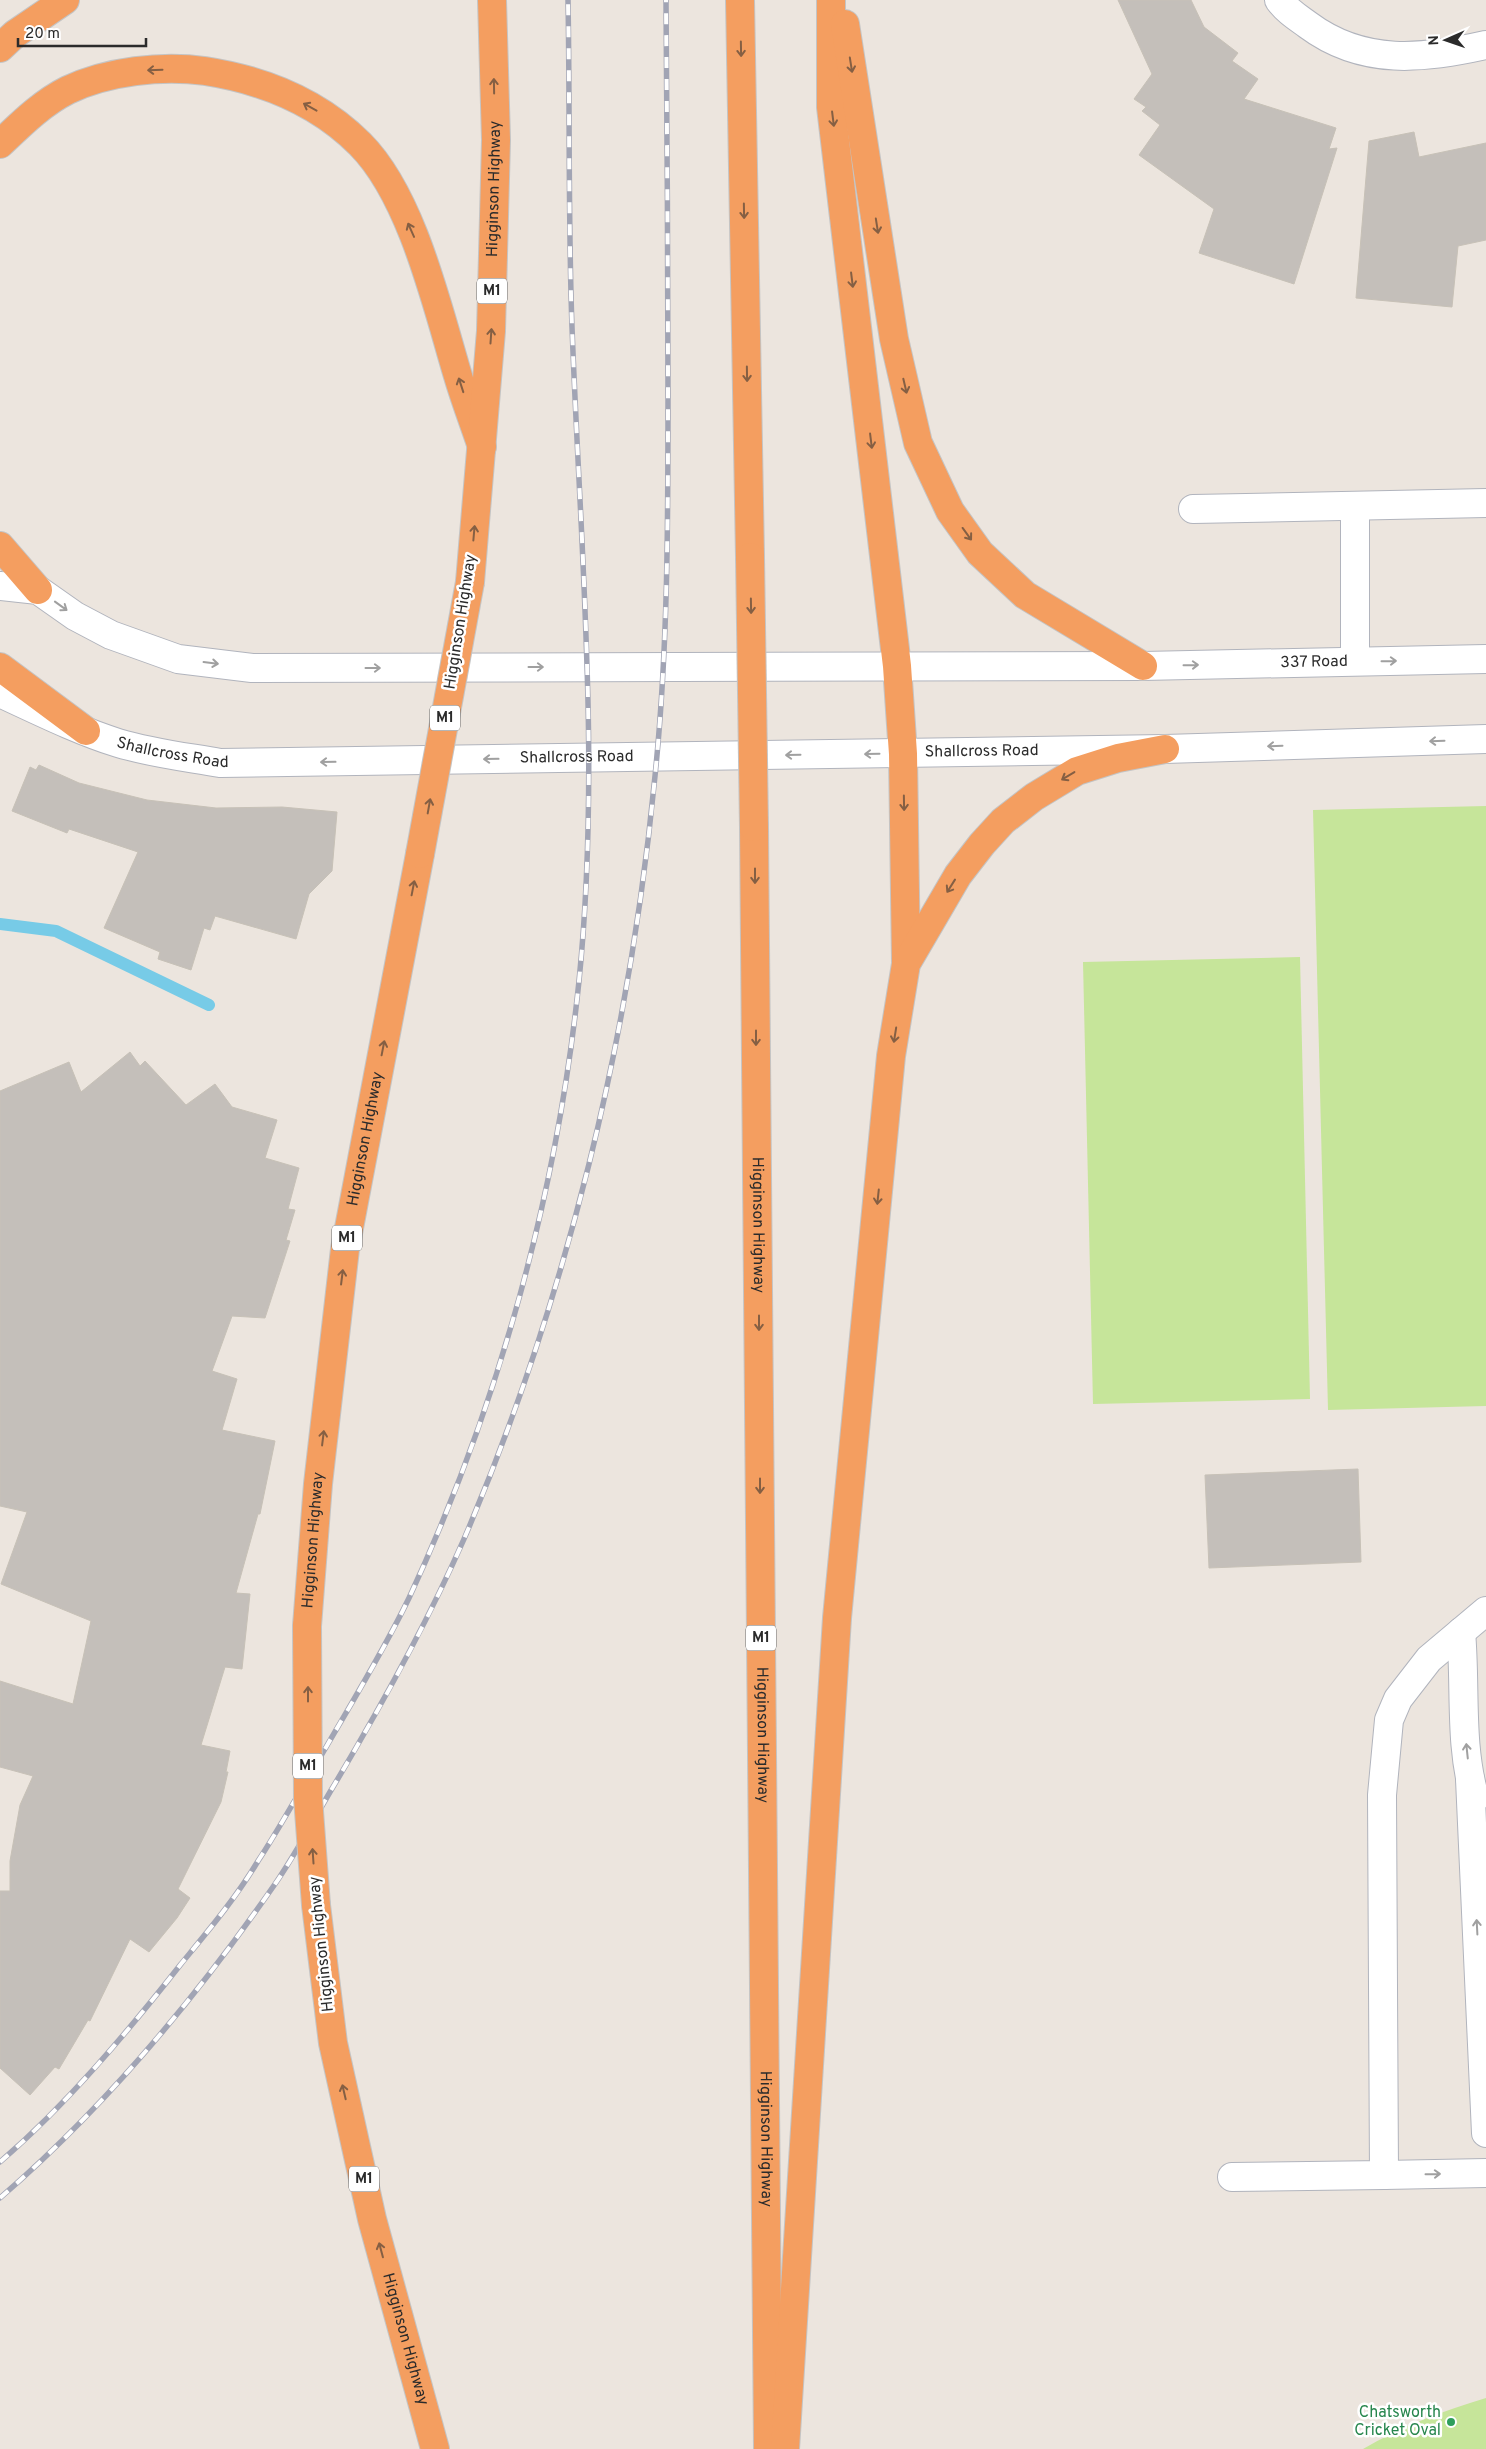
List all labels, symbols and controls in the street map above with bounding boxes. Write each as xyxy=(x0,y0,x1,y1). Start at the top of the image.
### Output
scale bar xyxy=(18,15,145,47)
north arrow xyxy=(1421,15,1471,65)
text: 20 m xyxy=(25,25,60,44)
text: N xyxy=(1426,35,1443,46)
one-way arrow xyxy=(736,40,746,56)
one-way arrow xyxy=(847,57,857,73)
one-way arrow xyxy=(147,65,164,75)
one-way arrow xyxy=(490,79,499,95)
one-way arrow xyxy=(303,102,318,112)
one-way arrow xyxy=(828,110,838,126)
street label: Higginson Highway xyxy=(483,120,506,257)
one-way arrow xyxy=(739,202,749,219)
one-way arrow xyxy=(872,218,882,234)
one-way arrow xyxy=(405,223,415,238)
one-way arrow xyxy=(847,272,857,288)
road number: M1 xyxy=(477,278,507,304)
one-way arrow xyxy=(486,329,495,345)
one-way arrow xyxy=(742,365,751,381)
one-way arrow xyxy=(456,377,465,393)
one-way arrow xyxy=(901,377,910,393)
one-way arrow xyxy=(866,433,876,449)
one-way arrow xyxy=(470,525,479,541)
one-way arrow xyxy=(962,527,972,541)
street label: Higginson Highway xyxy=(440,553,482,691)
one-way arrow xyxy=(746,598,756,614)
one-way arrow xyxy=(54,601,68,611)
street label: 337 Road xyxy=(1280,652,1348,673)
one-way arrow xyxy=(1381,656,1397,665)
one-way arrow xyxy=(203,658,219,668)
one-way arrow xyxy=(1183,660,1199,670)
one-way arrow xyxy=(527,662,543,672)
one-way arrow xyxy=(364,663,381,673)
road number: M1 xyxy=(430,706,460,730)
street label: Shallcross Road xyxy=(114,733,229,773)
one-way arrow xyxy=(1430,736,1446,745)
street label: Shallcross Road xyxy=(925,741,1039,763)
one-way arrow xyxy=(1267,741,1283,750)
street label: Shallcross Road xyxy=(520,747,634,769)
one-way arrow xyxy=(864,749,880,759)
one-way arrow xyxy=(786,750,802,760)
one-way arrow xyxy=(483,754,500,764)
one-way arrow xyxy=(321,757,337,766)
one-way arrow xyxy=(1062,772,1076,782)
one-way arrow xyxy=(899,794,909,810)
one-way arrow xyxy=(424,799,434,815)
one-way arrow xyxy=(750,868,760,884)
one-way arrow xyxy=(946,878,956,892)
one-way arrow xyxy=(409,881,419,897)
one-way arrow xyxy=(889,1027,899,1043)
one-way arrow xyxy=(751,1030,761,1046)
one-way arrow xyxy=(379,1041,388,1057)
street label: Higginson Highway xyxy=(343,1070,388,1208)
street label: Higginson Highway xyxy=(747,1157,768,1293)
one-way arrow xyxy=(873,1189,883,1205)
road number: M1 xyxy=(332,1226,362,1250)
one-way arrow xyxy=(337,1269,347,1285)
one-way arrow xyxy=(754,1315,763,1331)
one-way arrow xyxy=(318,1431,328,1447)
street label: Higginson Highway xyxy=(298,1471,329,1609)
one-way arrow xyxy=(755,1478,765,1494)
road number: M1 xyxy=(746,1626,776,1650)
street label: Higginson Highway xyxy=(751,1667,772,1803)
one-way arrow xyxy=(303,1686,313,1702)
one-way arrow xyxy=(1462,1744,1472,1760)
road number: M1 xyxy=(293,1754,323,1778)
one-way arrow xyxy=(308,1848,317,1864)
street label: Higginson Highway xyxy=(305,1875,339,2013)
one-way arrow xyxy=(1472,1919,1481,1935)
street label: Higginson Highway xyxy=(755,2071,776,2207)
one-way arrow xyxy=(339,2084,348,2100)
road number: M1 xyxy=(349,2166,379,2192)
one-way arrow xyxy=(1424,2169,1441,2179)
one-way arrow xyxy=(375,2242,385,2258)
street label: Higginson Highway xyxy=(377,2271,433,2408)
place label: Chatsworth Cricket Oval xyxy=(1354,2403,1441,2441)
marker: Chatsworth Cricket Oval xyxy=(1445,2416,1457,2428)

